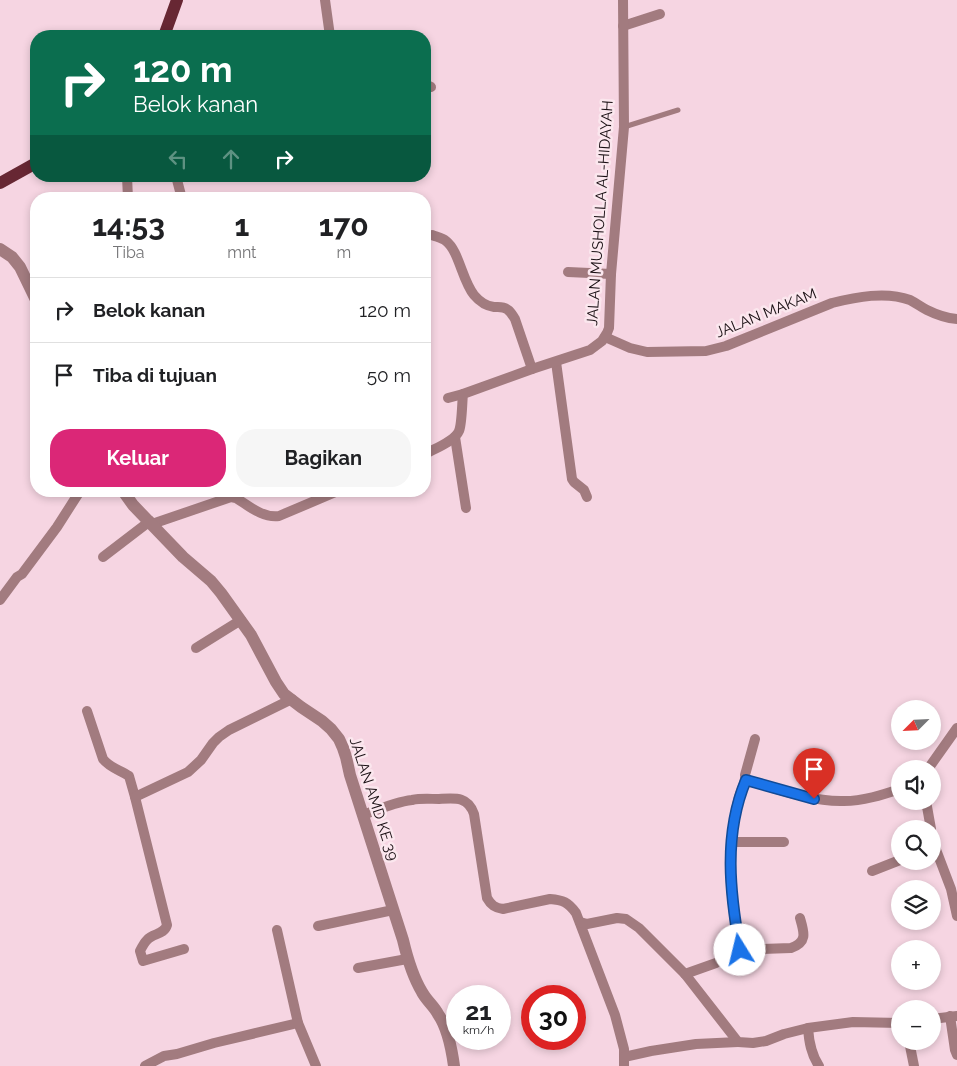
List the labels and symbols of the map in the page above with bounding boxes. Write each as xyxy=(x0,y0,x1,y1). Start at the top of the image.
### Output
street label: JALAN MUSHOLLA AL-HIDAYAH xyxy=(583,100,617,326)
street label: JALAN MAKAM xyxy=(713,284,819,342)
north arrow xyxy=(891,700,941,750)
street label: JALAN AMD KE 39 xyxy=(346,735,402,863)
pin xyxy=(793,748,835,799)
position arrow xyxy=(713,923,765,975)
speed limit sign: 30 xyxy=(521,985,586,1050)

